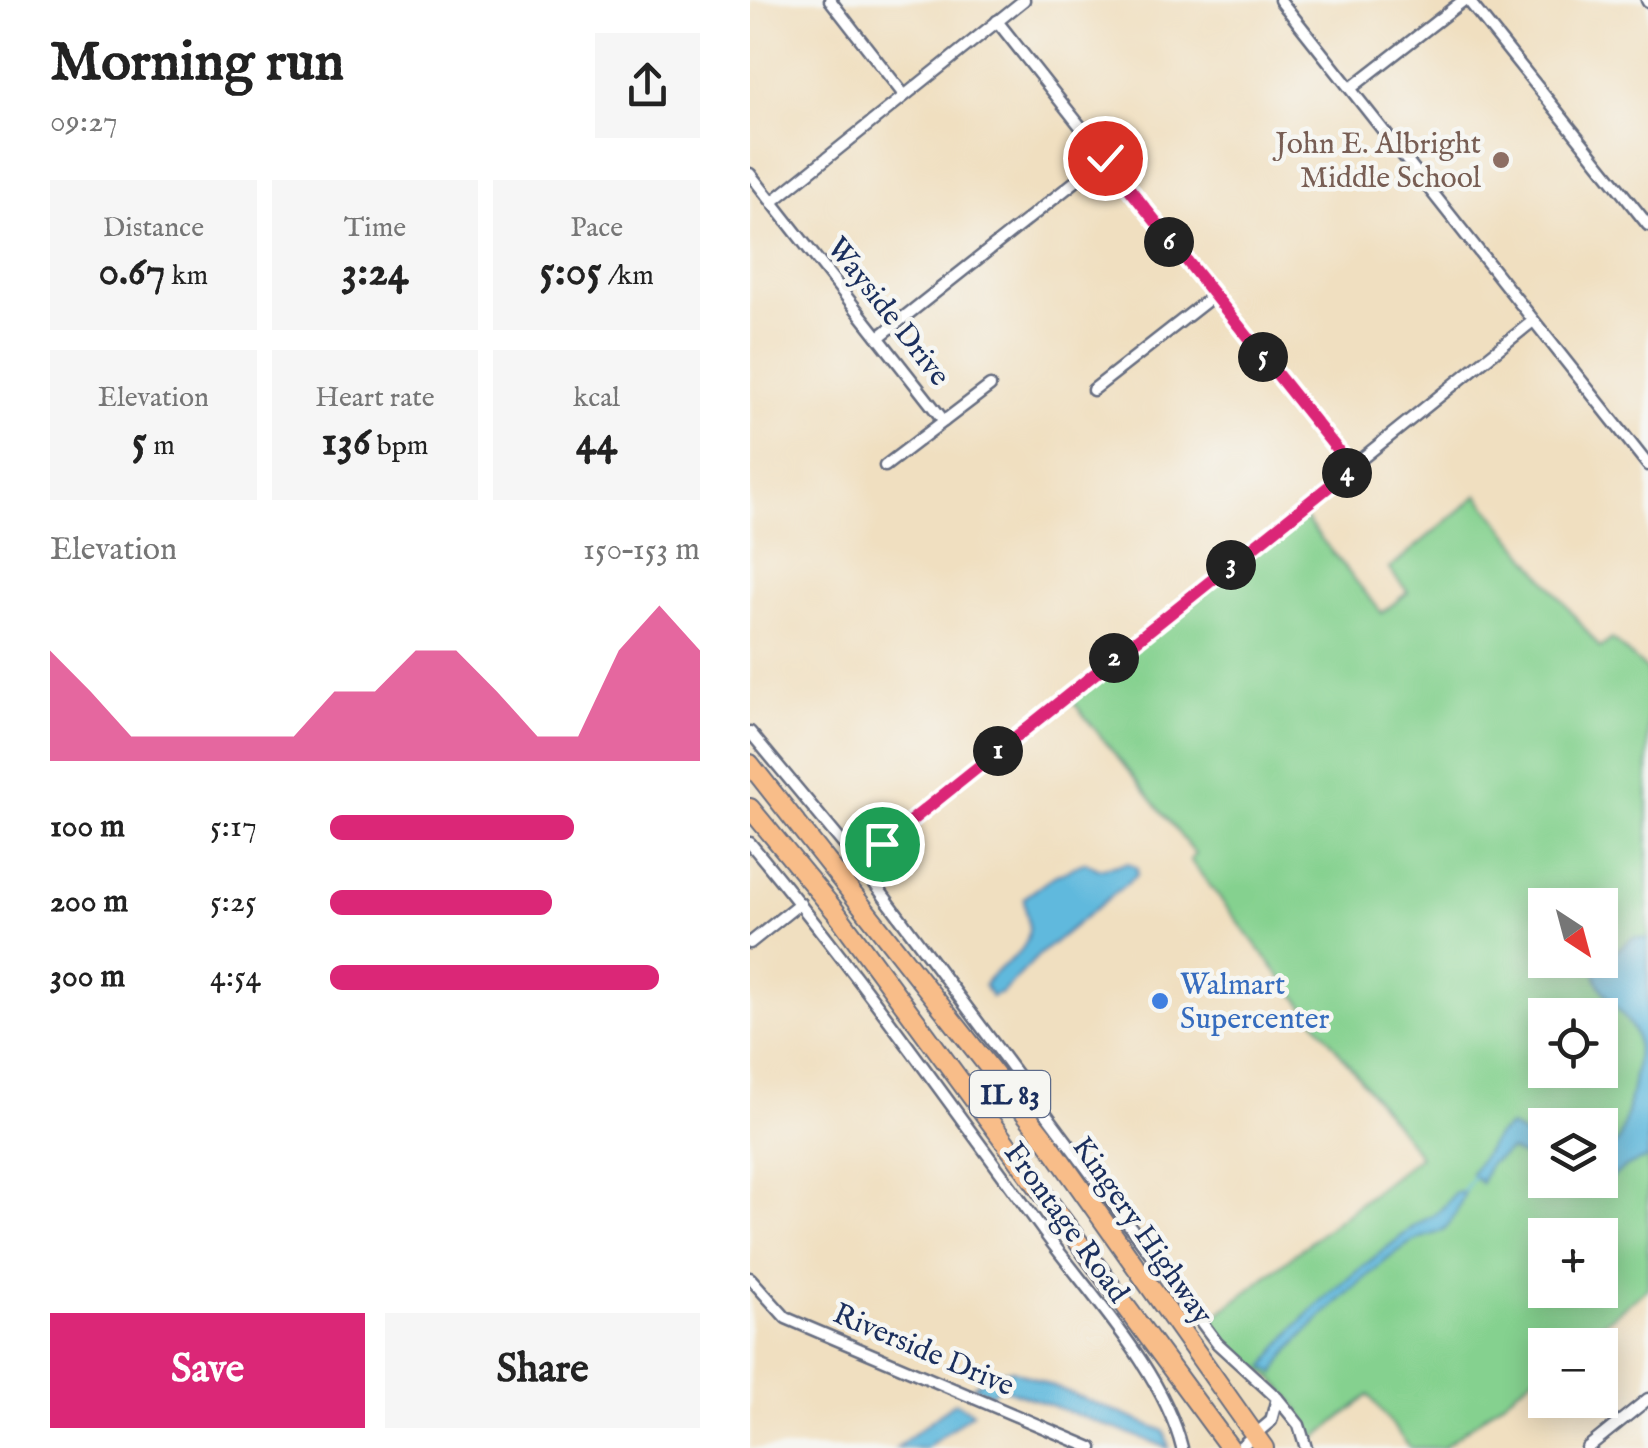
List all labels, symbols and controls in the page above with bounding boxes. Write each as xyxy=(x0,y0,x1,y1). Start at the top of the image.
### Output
text: Morning run xyxy=(50,29,344,99)
button: share xyxy=(595,33,700,138)
text: 09:27 xyxy=(50,102,118,143)
pin xyxy=(1063,116,1148,201)
place label: John E. Albright Middle School xyxy=(1272,126,1482,198)
icon: check xyxy=(1078,131,1133,186)
marker: John E. Albright Middle School xyxy=(1490,149,1512,171)
text: Distance xyxy=(103,211,204,246)
text: Time xyxy=(344,211,406,246)
text: Pace xyxy=(570,211,623,246)
pin: 6 xyxy=(1144,217,1194,267)
text: 6 xyxy=(1163,224,1175,259)
street label: Wayside Drive xyxy=(817,230,957,394)
text: 0.67 xyxy=(98,246,165,299)
text: 3:24 xyxy=(341,246,409,299)
text: 5:05 xyxy=(539,246,602,299)
text: km xyxy=(165,259,208,294)
text: /km xyxy=(602,259,654,294)
pin: 5 xyxy=(1238,332,1288,382)
text: 5 xyxy=(1258,339,1268,374)
text: Elevation xyxy=(98,381,209,416)
text: Heart rate xyxy=(315,381,435,416)
text: kcal xyxy=(573,381,620,416)
text: 5 xyxy=(132,416,147,469)
text: 136 xyxy=(322,416,371,469)
text: 44 xyxy=(576,416,617,469)
text: m xyxy=(147,429,175,464)
text: bpm xyxy=(371,429,428,464)
pin: 4 xyxy=(1322,448,1372,498)
text: 4 xyxy=(1340,455,1354,490)
text: Elevation xyxy=(50,530,177,571)
text: 150–153 m xyxy=(583,530,700,571)
pin: 3 xyxy=(1206,540,1256,590)
text: 3 xyxy=(1226,547,1236,582)
pin: 2 xyxy=(1089,633,1139,683)
text: 2 xyxy=(1107,640,1121,675)
pin: 1 xyxy=(973,726,1023,776)
text: 1 xyxy=(993,733,1003,768)
pin xyxy=(840,802,925,887)
text: 100 m xyxy=(50,807,125,848)
text: 5:17 xyxy=(210,807,257,848)
icon: arrive xyxy=(855,817,910,872)
text: 200 m xyxy=(50,882,128,923)
text: 5:25 xyxy=(210,882,257,923)
north arrow xyxy=(1528,888,1618,978)
map controls xyxy=(1528,888,1618,1418)
text: 300 m xyxy=(50,957,125,998)
text: 4:54 xyxy=(210,957,261,998)
place label: Walmart Supercenter xyxy=(1180,967,1330,1039)
marker: Walmart Supercenter xyxy=(1149,990,1171,1012)
button: locate xyxy=(1528,998,1618,1088)
road number: IL 83 xyxy=(970,1071,1050,1117)
button: layers xyxy=(1528,1108,1618,1198)
street label: Kingery Highway xyxy=(1062,1130,1220,1333)
street label: Frontage Road xyxy=(994,1135,1137,1312)
button: + xyxy=(1528,1218,1618,1308)
street label: Riverside Drive xyxy=(827,1296,1020,1406)
button: Save xyxy=(50,1313,365,1428)
button: Share xyxy=(385,1313,700,1428)
button: − xyxy=(1528,1328,1618,1418)

